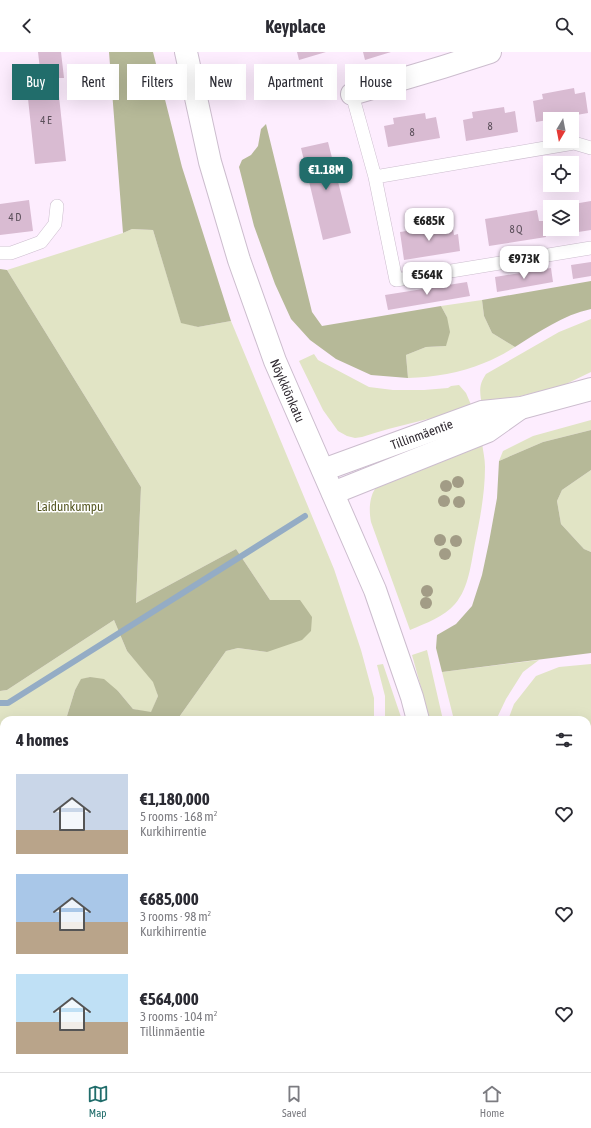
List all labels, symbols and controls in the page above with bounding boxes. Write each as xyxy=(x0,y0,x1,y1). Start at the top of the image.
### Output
icon: back xyxy=(16,15,38,37)
icon: search xyxy=(553,15,575,37)
text: Keyplace xyxy=(265,16,326,37)
chip: Buy xyxy=(12,64,59,100)
chip: Rent xyxy=(67,64,119,100)
chip: Filters xyxy=(127,64,187,100)
chip: New xyxy=(195,64,246,100)
chip: Apartment xyxy=(254,64,337,100)
chip: House xyxy=(345,64,406,100)
north arrow xyxy=(543,112,579,148)
map controls xyxy=(543,112,579,236)
house number: 4 E xyxy=(40,114,52,126)
house number: 8 xyxy=(487,120,493,132)
house number: 8 xyxy=(409,126,415,138)
button: locate xyxy=(543,156,579,192)
pin: €1.18M xyxy=(293,157,359,191)
text: €1.18M xyxy=(308,162,344,177)
button: layers xyxy=(543,200,579,236)
pin: €685K xyxy=(401,208,457,242)
house number: 4 D xyxy=(9,211,21,223)
text: €685K xyxy=(414,213,444,228)
house number: 8 Q xyxy=(509,223,523,235)
pin: €973K xyxy=(496,246,552,280)
text: €973K xyxy=(509,251,539,266)
pin: €564K xyxy=(399,262,455,296)
text: €564K xyxy=(412,267,442,282)
street label: Nöykkiönkatu xyxy=(267,356,308,424)
street label: Tillinmäentie xyxy=(389,416,455,452)
park label: Laidunkumpu xyxy=(37,499,103,514)
icon: filters xyxy=(553,729,575,751)
text: 4 homes xyxy=(16,730,69,750)
text: €1,180,000 xyxy=(140,789,210,809)
icon: home xyxy=(48,790,96,838)
icon: heart xyxy=(553,803,575,825)
text: 5 rooms · 168 m² xyxy=(140,809,217,824)
text: Kurkihirrentie xyxy=(140,824,206,839)
text: €685,000 xyxy=(140,889,199,909)
icon: home xyxy=(48,890,96,938)
icon: heart xyxy=(553,903,575,925)
text: 3 rooms · 98 m² xyxy=(140,909,211,924)
text: Kurkihirrentie xyxy=(140,924,206,939)
text: €564,000 xyxy=(140,989,199,1009)
icon: home xyxy=(48,990,96,1038)
icon: heart xyxy=(553,1003,575,1025)
text: 3 rooms · 104 m² xyxy=(140,1009,217,1024)
text: Tillinmäentie xyxy=(140,1024,205,1039)
tab: Map xyxy=(87,1083,109,1119)
tab: Saved xyxy=(282,1083,306,1119)
tab: Home xyxy=(480,1083,504,1119)

